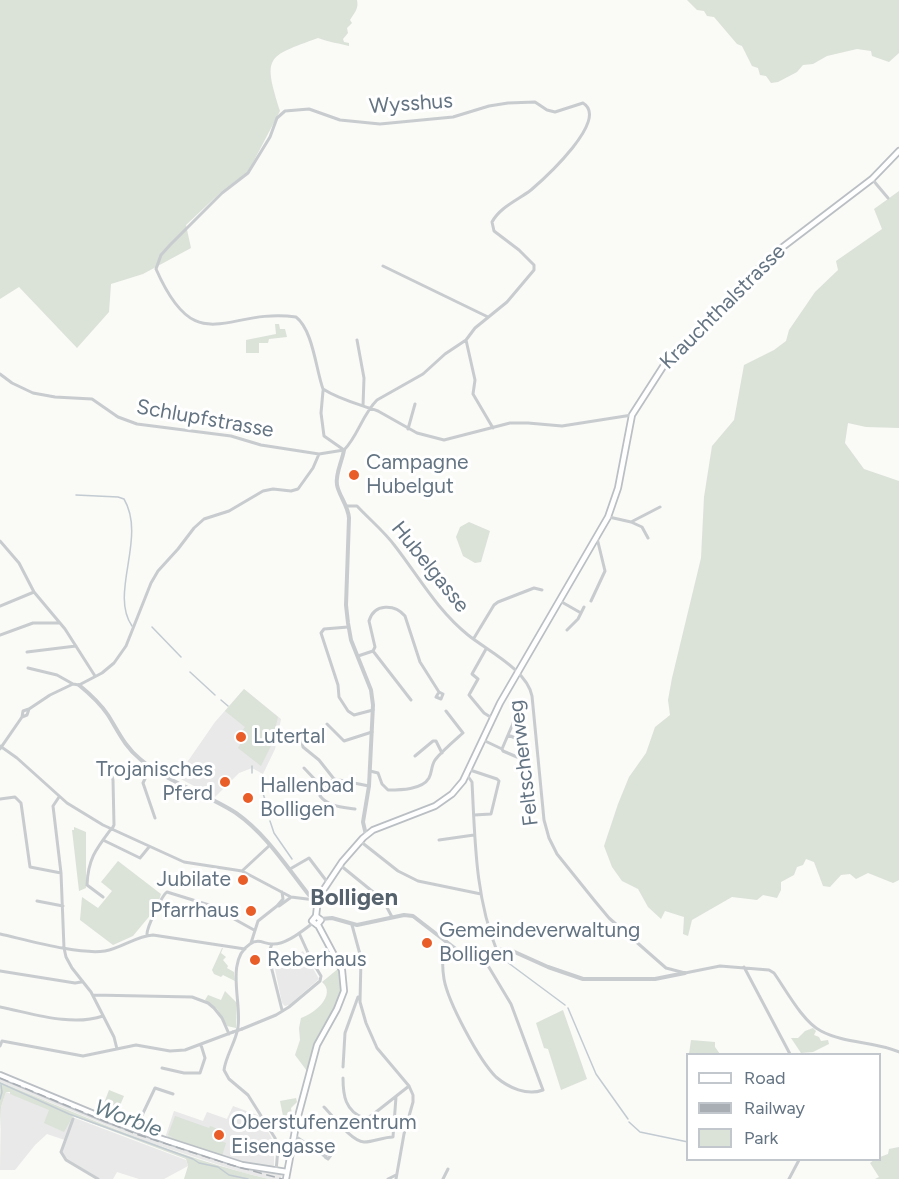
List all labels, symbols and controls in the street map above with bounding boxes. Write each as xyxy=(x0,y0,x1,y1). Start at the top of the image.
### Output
street label: Wysshus xyxy=(368,89,454,119)
street label: Krauchthalstrasse xyxy=(655,239,791,375)
street label: Schlupfstrasse xyxy=(134,395,276,443)
place label: Campagne Hubelgut xyxy=(366,450,468,500)
marker: Campagne Hubelgut xyxy=(347,468,361,482)
street label: Hubelgasse xyxy=(386,516,474,618)
street label: Feltscherweg xyxy=(504,699,544,827)
place label: Lutertal xyxy=(253,724,325,750)
marker: Lutertal xyxy=(234,730,248,744)
place label: Trojanisches Pferd xyxy=(96,757,213,807)
place label: Hallenbad Bolligen xyxy=(260,773,354,823)
marker: Trojanisches Pferd xyxy=(218,775,232,789)
marker: Hallenbad Bolligen xyxy=(241,791,255,805)
place label: Jubilate xyxy=(157,867,231,893)
marker: Jubilate xyxy=(236,873,250,887)
district label: Bolligen xyxy=(310,884,398,912)
place label: Pfarrhaus xyxy=(150,898,239,924)
marker: Pfarrhaus xyxy=(244,904,258,918)
place label: Gemeindeverwaltung Bolligen xyxy=(439,918,640,968)
marker: Gemeindeverwaltung Bolligen xyxy=(420,936,434,950)
place label: Reberhaus xyxy=(267,947,366,973)
marker: Reberhaus xyxy=(248,953,262,967)
legend xyxy=(686,1053,881,1161)
text: Road xyxy=(744,1067,785,1089)
water label: Worble xyxy=(90,1095,166,1143)
text: Railway xyxy=(744,1097,805,1119)
place label: Oberstufenzentrum Eisengasse xyxy=(231,1110,417,1160)
text: Park xyxy=(744,1127,778,1149)
marker: Oberstufenzentrum Eisengasse xyxy=(212,1128,226,1142)

